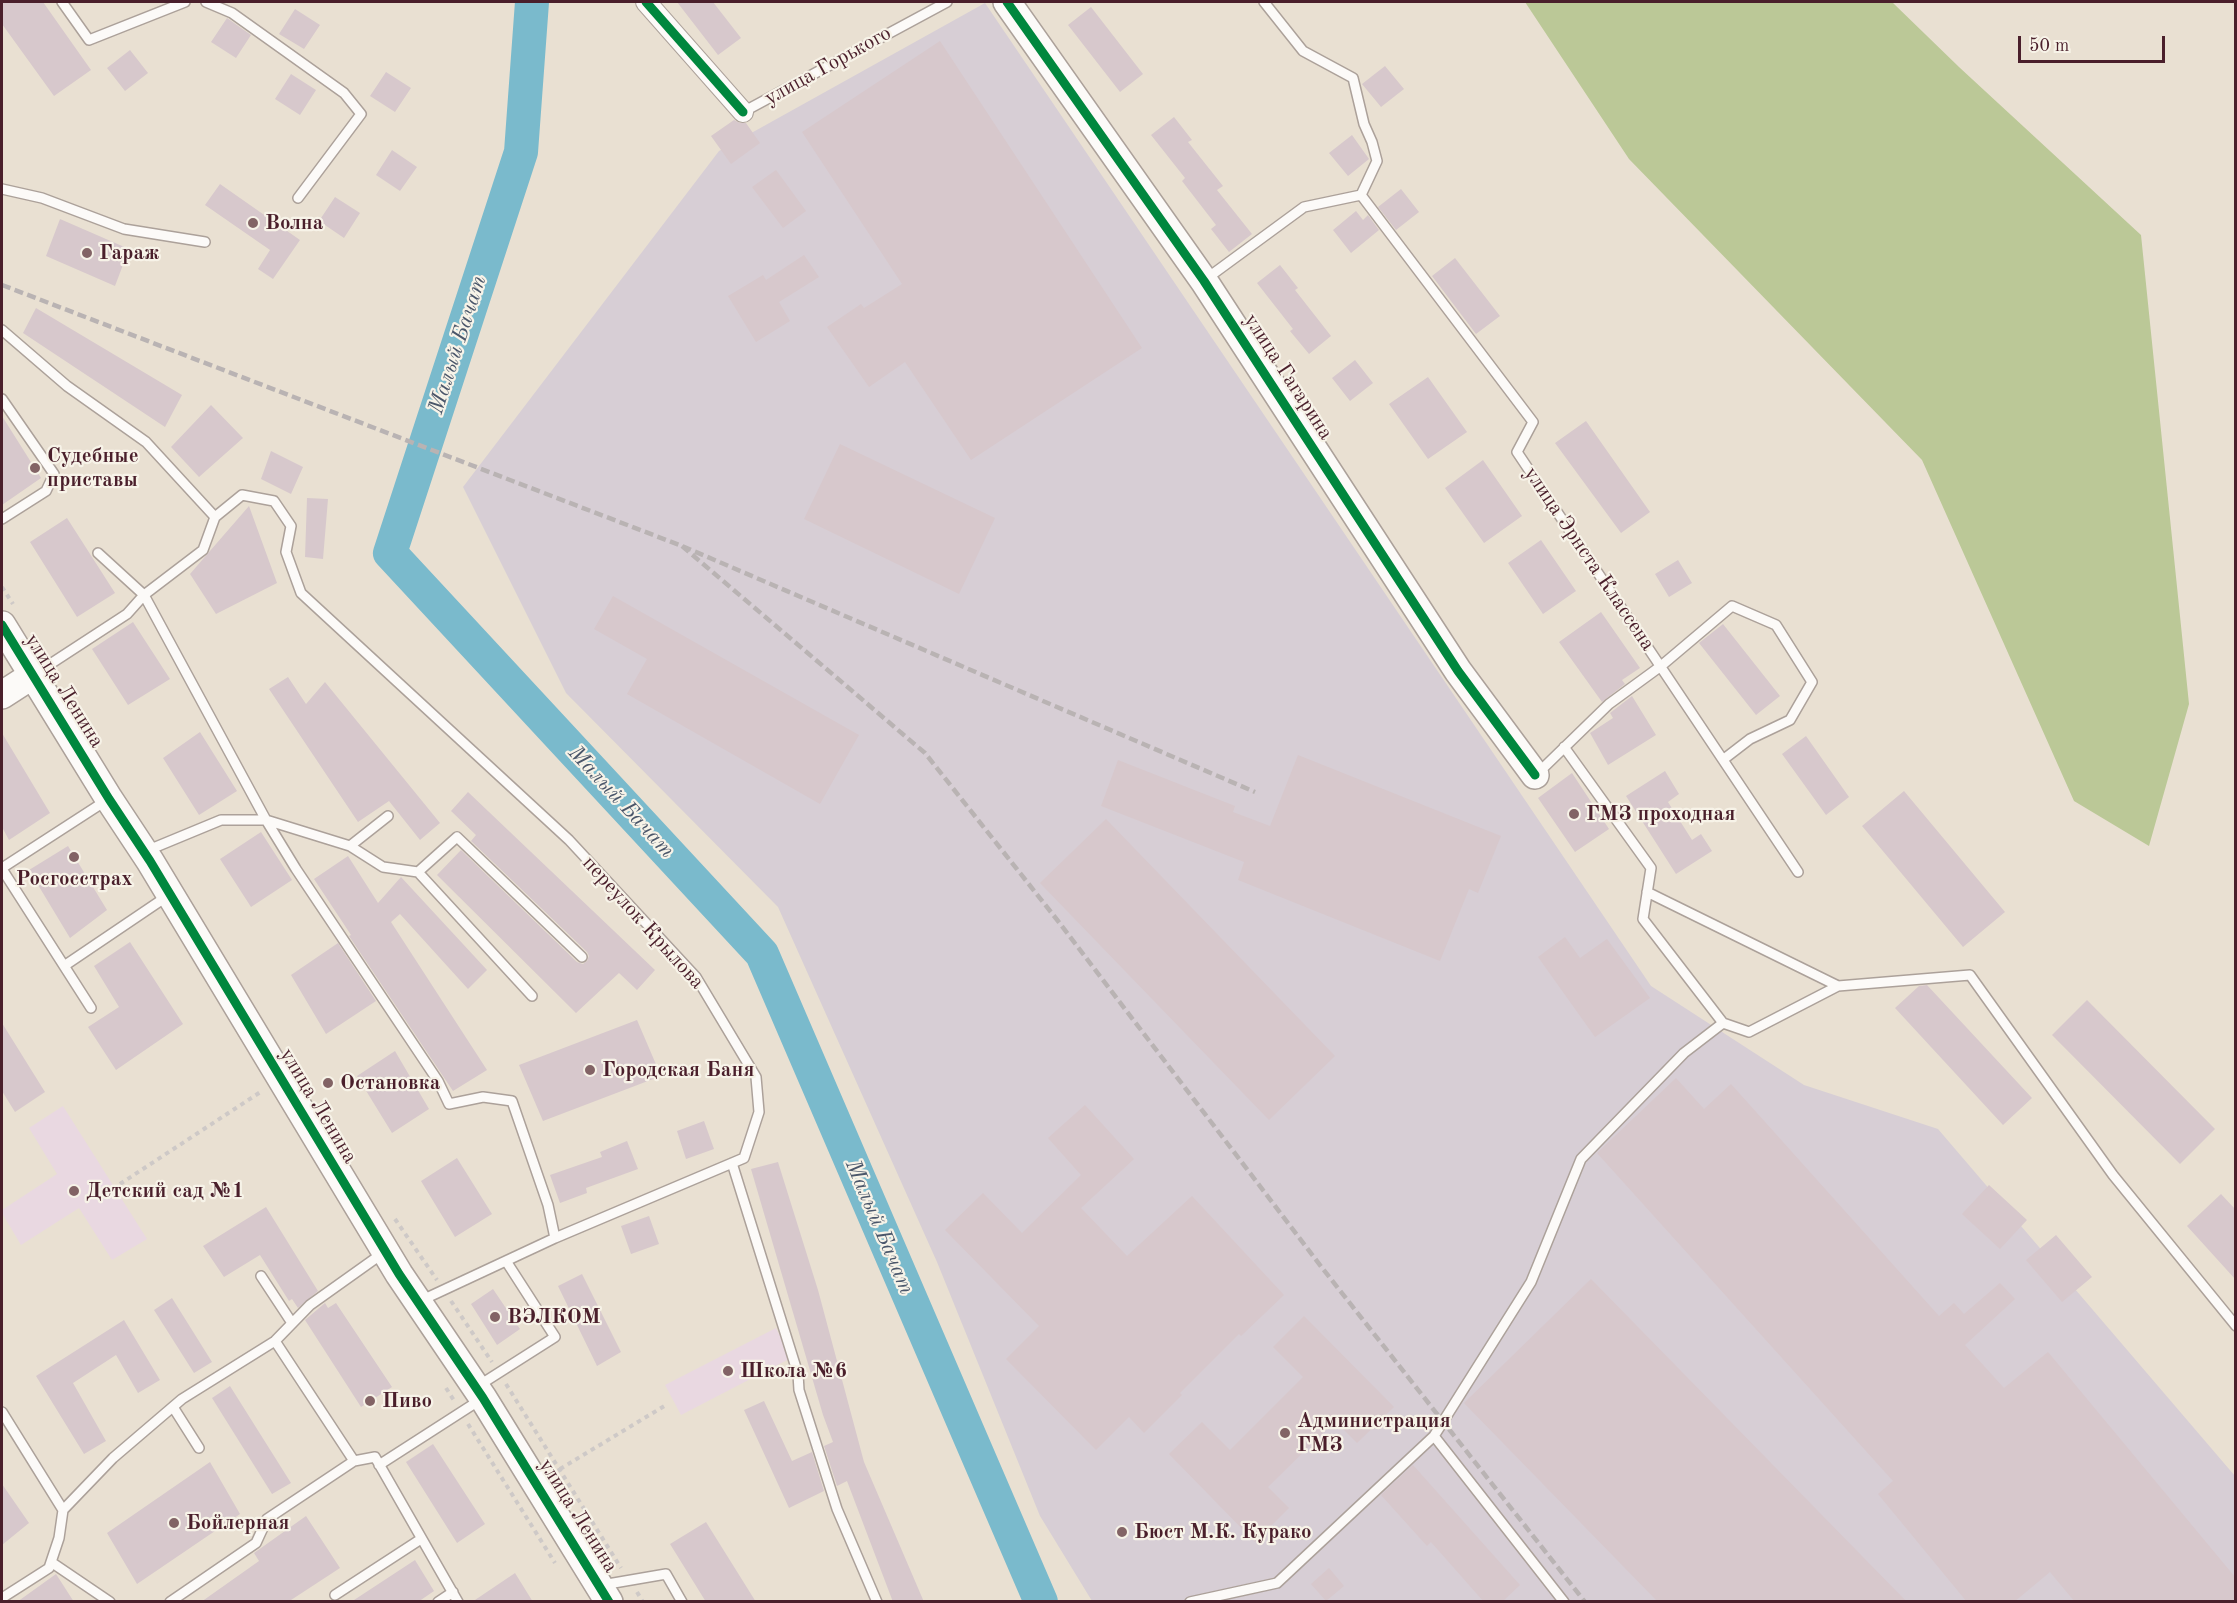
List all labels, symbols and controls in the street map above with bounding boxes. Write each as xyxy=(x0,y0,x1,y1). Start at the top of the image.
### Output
street label: улица Горького xyxy=(760,21,896,111)
scale bar xyxy=(2021,24,2168,62)
text: 50 m xyxy=(2029,37,2069,55)
place label: Волна xyxy=(265,210,323,236)
marker: Волна xyxy=(246,216,260,230)
place label: Гараж xyxy=(99,240,159,266)
marker: Гараж xyxy=(80,246,94,260)
water label: Малый Бачат xyxy=(423,272,493,418)
street label: улица Гагарина xyxy=(1238,309,1338,445)
place label: Судебные приставы xyxy=(47,443,139,493)
marker: Судебные приставы xyxy=(28,461,42,475)
street label: улица Эрнста Классена xyxy=(1518,462,1660,656)
street label: улица Ленина xyxy=(19,629,109,753)
water label: Малый Бачат xyxy=(562,740,680,864)
place label: ГМЗ проходная xyxy=(1586,801,1735,827)
marker: ГМЗ проходная xyxy=(1567,807,1581,821)
marker: Росгосстрах xyxy=(67,850,81,864)
street label: переулок Крылова xyxy=(577,851,709,995)
place label: Росгосстрах xyxy=(16,866,132,892)
street label: улица Ленина xyxy=(274,1044,362,1168)
place label: Городская Баня xyxy=(602,1057,755,1083)
marker: Городская Баня xyxy=(583,1063,597,1077)
place label: Остановка xyxy=(340,1070,440,1096)
marker: Остановка xyxy=(321,1076,335,1090)
water label: Малый Бачат xyxy=(839,1155,919,1299)
place label: Детский сад №1 xyxy=(86,1178,244,1204)
marker: Детский сад №1 xyxy=(67,1184,81,1198)
place label: ВЭЛКОМ xyxy=(507,1304,600,1330)
marker: ВЭЛКОМ xyxy=(488,1310,502,1324)
place label: Школа №6 xyxy=(740,1358,847,1384)
marker: Школа №6 xyxy=(721,1364,735,1378)
place label: Пиво xyxy=(382,1388,432,1414)
marker: Пиво xyxy=(363,1394,377,1408)
place label: Администрация ГМЗ xyxy=(1297,1408,1451,1458)
marker: Администрация ГМЗ xyxy=(1278,1426,1292,1440)
street label: улица Ленина xyxy=(533,1454,623,1578)
place label: Бойлерная xyxy=(186,1510,290,1536)
marker: Бойлерная xyxy=(167,1516,181,1530)
place label: Бюст М.К. Курако xyxy=(1134,1519,1312,1545)
marker: Бюст М.К. Курако xyxy=(1115,1525,1129,1539)

